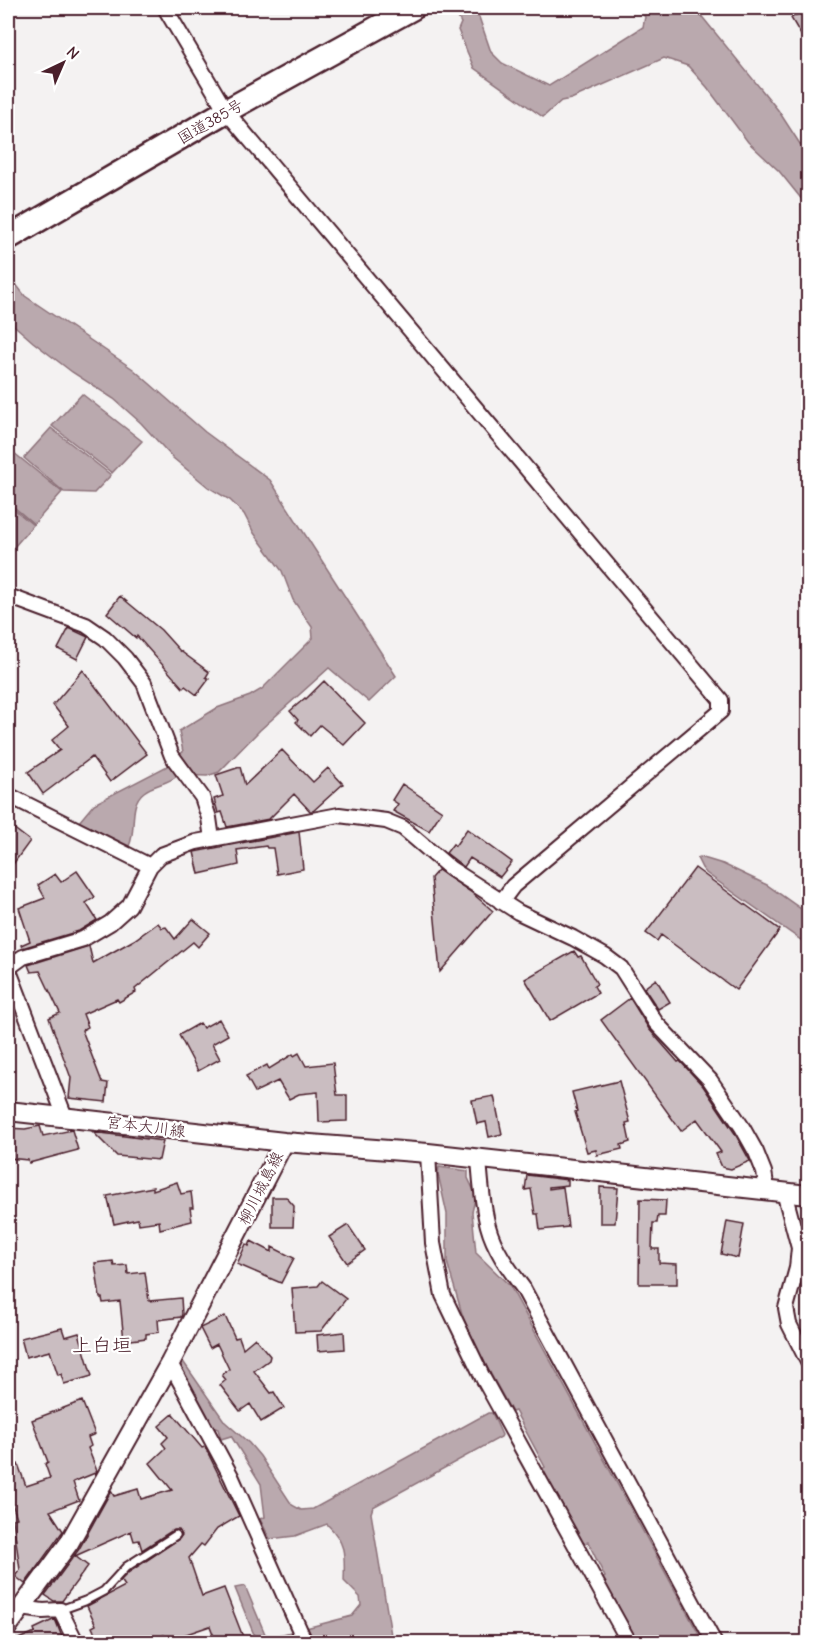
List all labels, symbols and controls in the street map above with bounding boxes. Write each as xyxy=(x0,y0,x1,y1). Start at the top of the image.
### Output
north arrow xyxy=(33,33,93,93)
text: N xyxy=(63,43,83,63)
street label: 国道385号 xyxy=(174,96,247,148)
street label: 宮本大川線 xyxy=(105,1113,187,1141)
street label: 柳川城島線 xyxy=(235,1149,287,1228)
district label: 上白垣 xyxy=(72,1334,132,1357)

